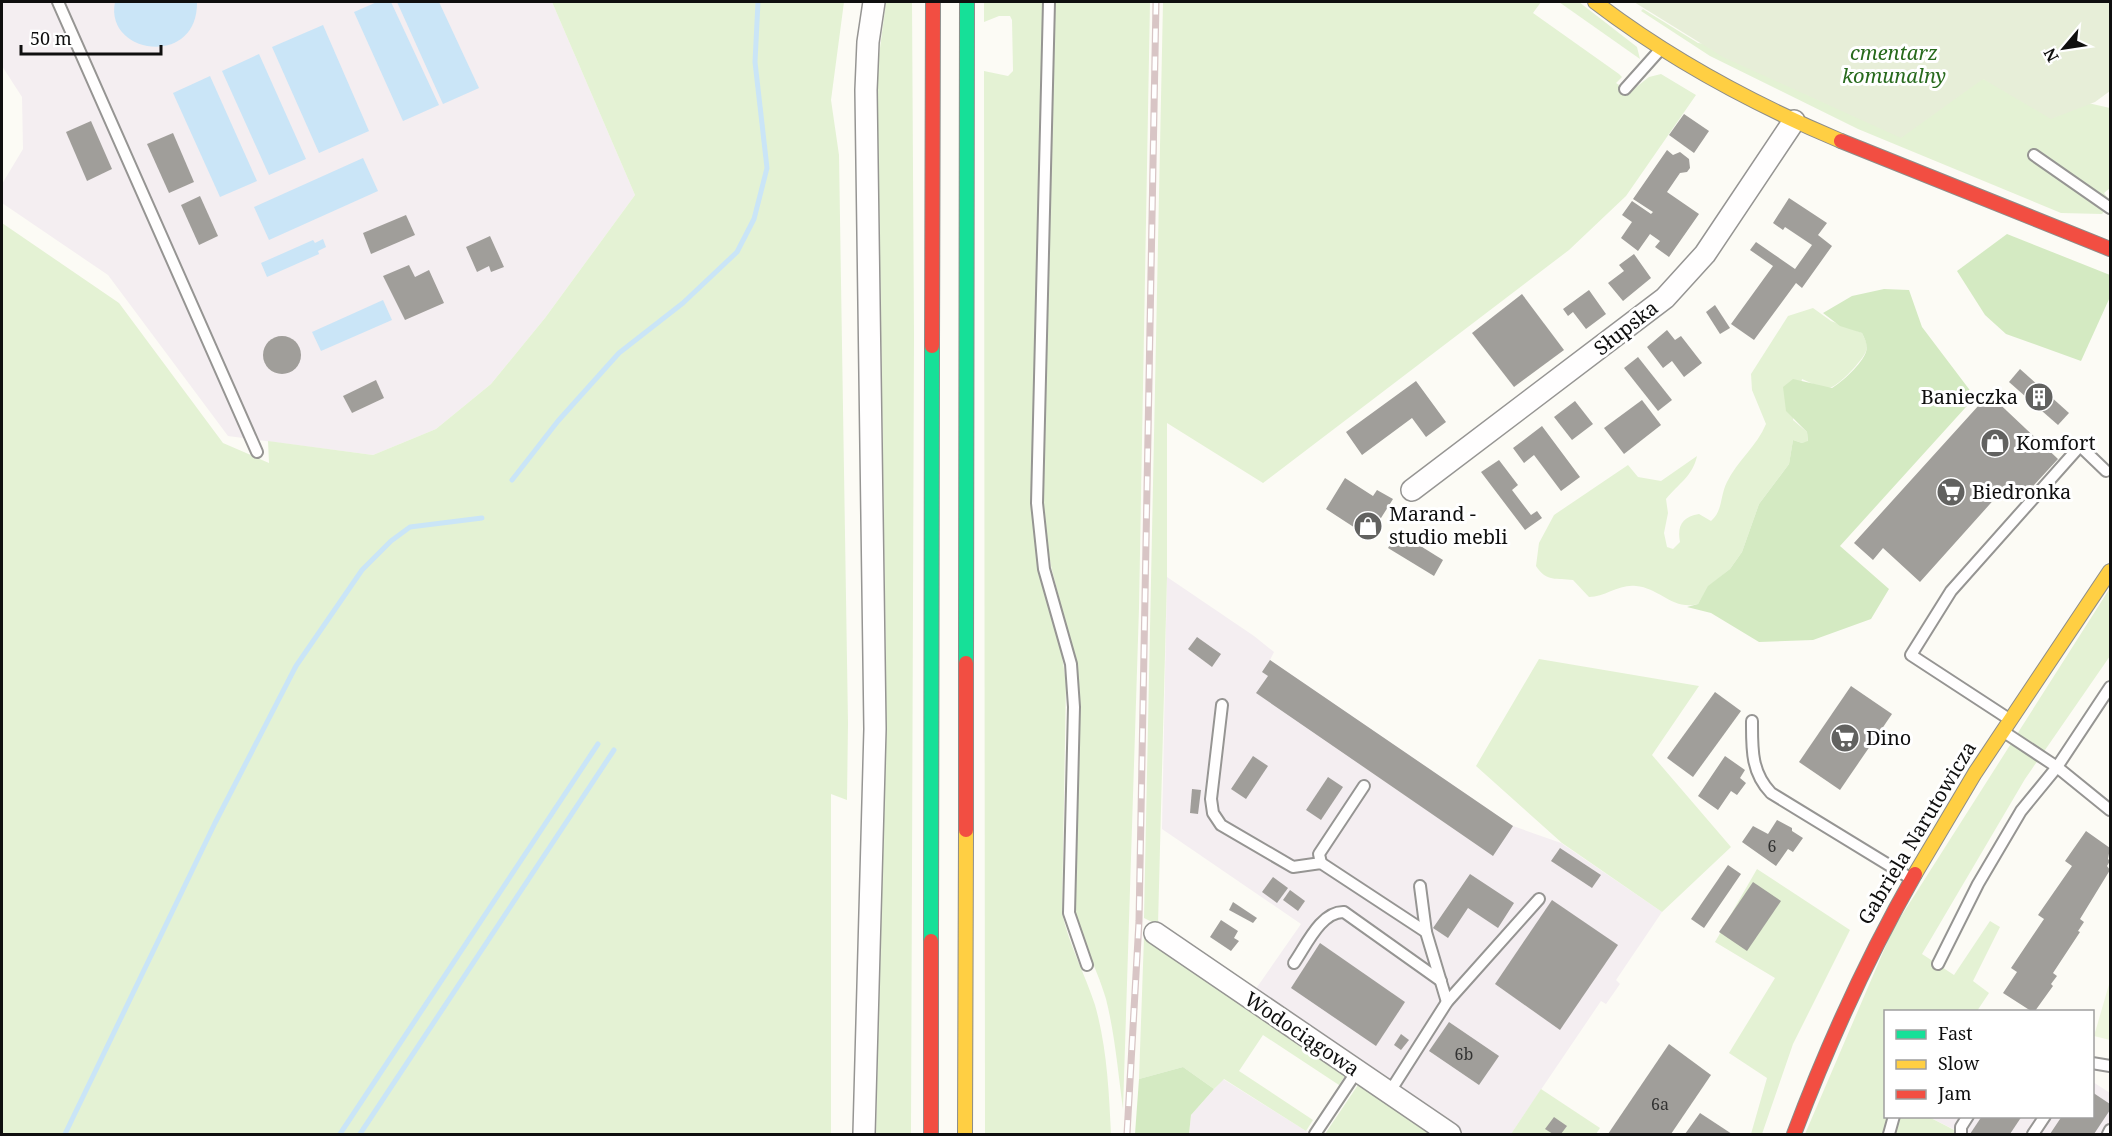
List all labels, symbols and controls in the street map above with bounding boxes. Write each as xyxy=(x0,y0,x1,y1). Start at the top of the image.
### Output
scale bar xyxy=(21,18,160,56)
north arrow xyxy=(2034,18,2094,78)
text: 50 m xyxy=(30,26,72,50)
park label: cmentarz komunalny xyxy=(1842,39,1946,89)
text: N xyxy=(2038,44,2064,66)
street label: Słupska xyxy=(1588,294,1663,361)
building icon: Banieczka xyxy=(2023,381,2055,413)
place label: Banieczka xyxy=(1921,383,2018,410)
shop icon: Komfort xyxy=(1979,427,2011,459)
place label: Komfort xyxy=(2016,429,2095,456)
supermarket icon: Biedronka xyxy=(1935,476,1967,508)
place label: Biedronka xyxy=(1972,478,2071,505)
place label: Marand - studio mebli xyxy=(1389,500,1508,550)
shop icon: Marand - studio mebli xyxy=(1352,510,1384,542)
supermarket icon: Dino xyxy=(1829,722,1861,754)
place label: Dino xyxy=(1866,724,1911,751)
street label: Gabriela Narutowicza xyxy=(1851,736,1982,929)
house number: 6 xyxy=(1768,835,1777,857)
street label: Wodociągowa xyxy=(1239,985,1365,1082)
legend xyxy=(1884,1010,2094,1118)
text: Fast xyxy=(1938,1021,1973,1045)
house number: 6b xyxy=(1455,1043,1473,1065)
text: Slow xyxy=(1938,1051,1980,1075)
text: Jam xyxy=(1937,1081,1972,1105)
house number: 6a xyxy=(1651,1093,1669,1115)

